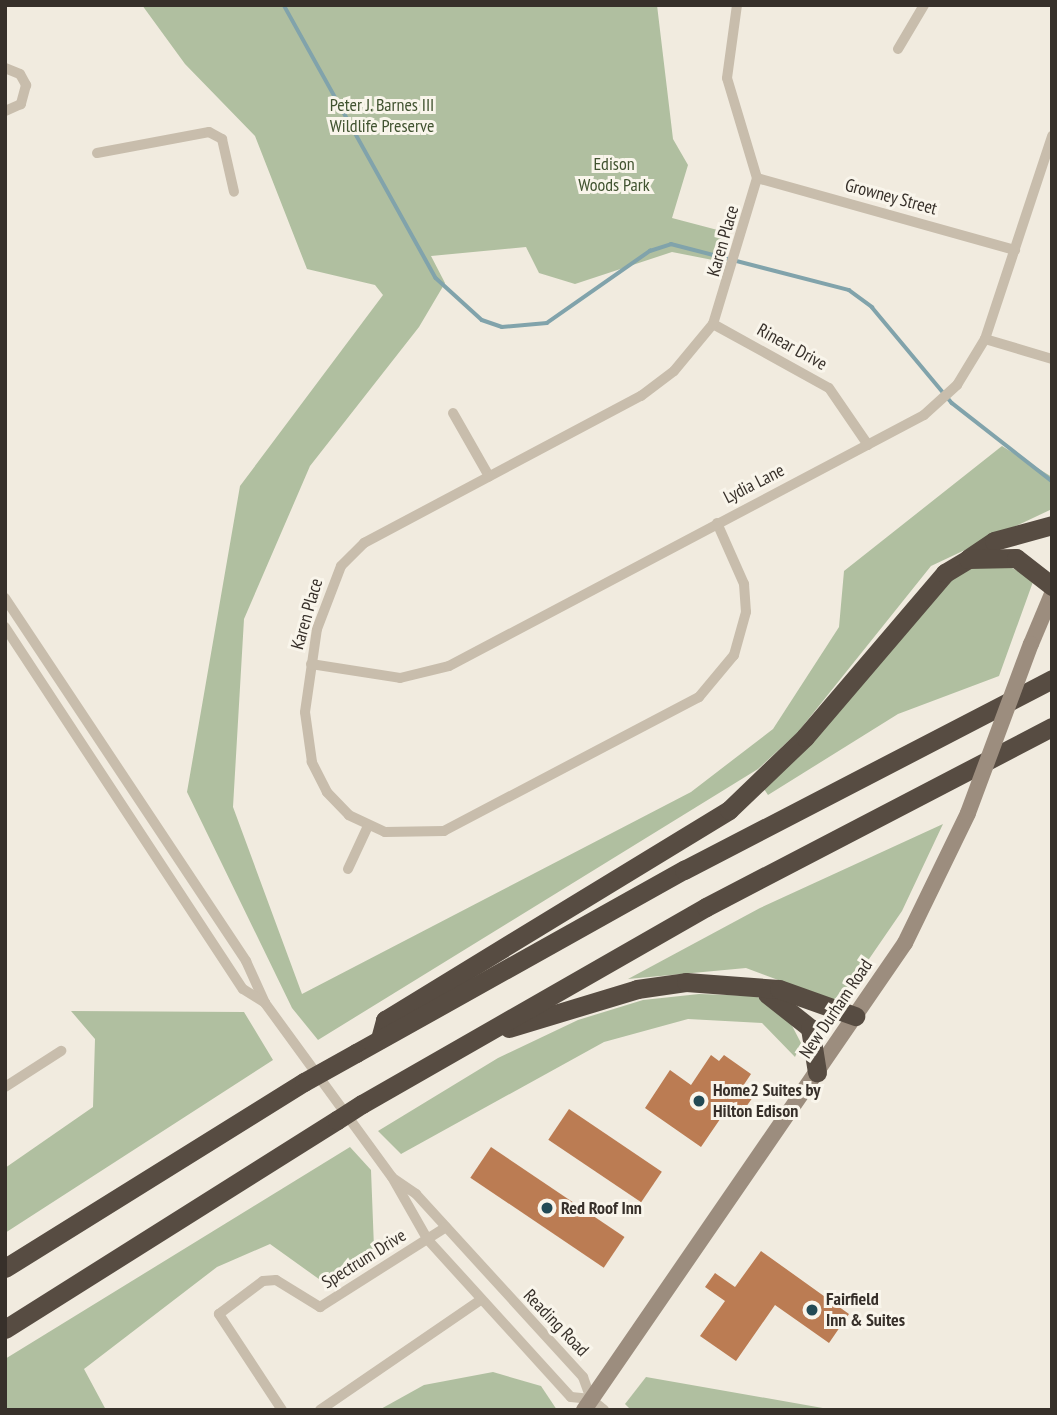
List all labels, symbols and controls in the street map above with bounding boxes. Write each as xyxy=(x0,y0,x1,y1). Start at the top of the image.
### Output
park label: Peter J. Barnes III Wildlife Preserve xyxy=(329,95,435,138)
park label: Edison Woods Park xyxy=(578,154,650,196)
street label: Growney Street xyxy=(842,174,940,220)
street label: Karen Place xyxy=(703,203,743,279)
street label: Rinear Drive xyxy=(753,319,831,375)
street label: Lydia Lane xyxy=(720,460,788,508)
street label: Karen Place xyxy=(287,576,327,652)
street label: New Durham Road xyxy=(795,955,877,1063)
place label: Home2 Suites by Hilton Edison xyxy=(713,1080,820,1122)
marker: Home2 Suites by Hilton Edison xyxy=(691,1093,707,1109)
place label: Red Roof Inn xyxy=(561,1197,642,1219)
marker: Red Roof Inn xyxy=(539,1200,555,1216)
street label: Spectrum Drive xyxy=(318,1225,410,1293)
street label: Reading Road xyxy=(519,1285,593,1361)
place label: Fairfield Inn & Suites xyxy=(826,1289,905,1332)
marker: Fairfield Inn & Suites xyxy=(804,1302,820,1318)

